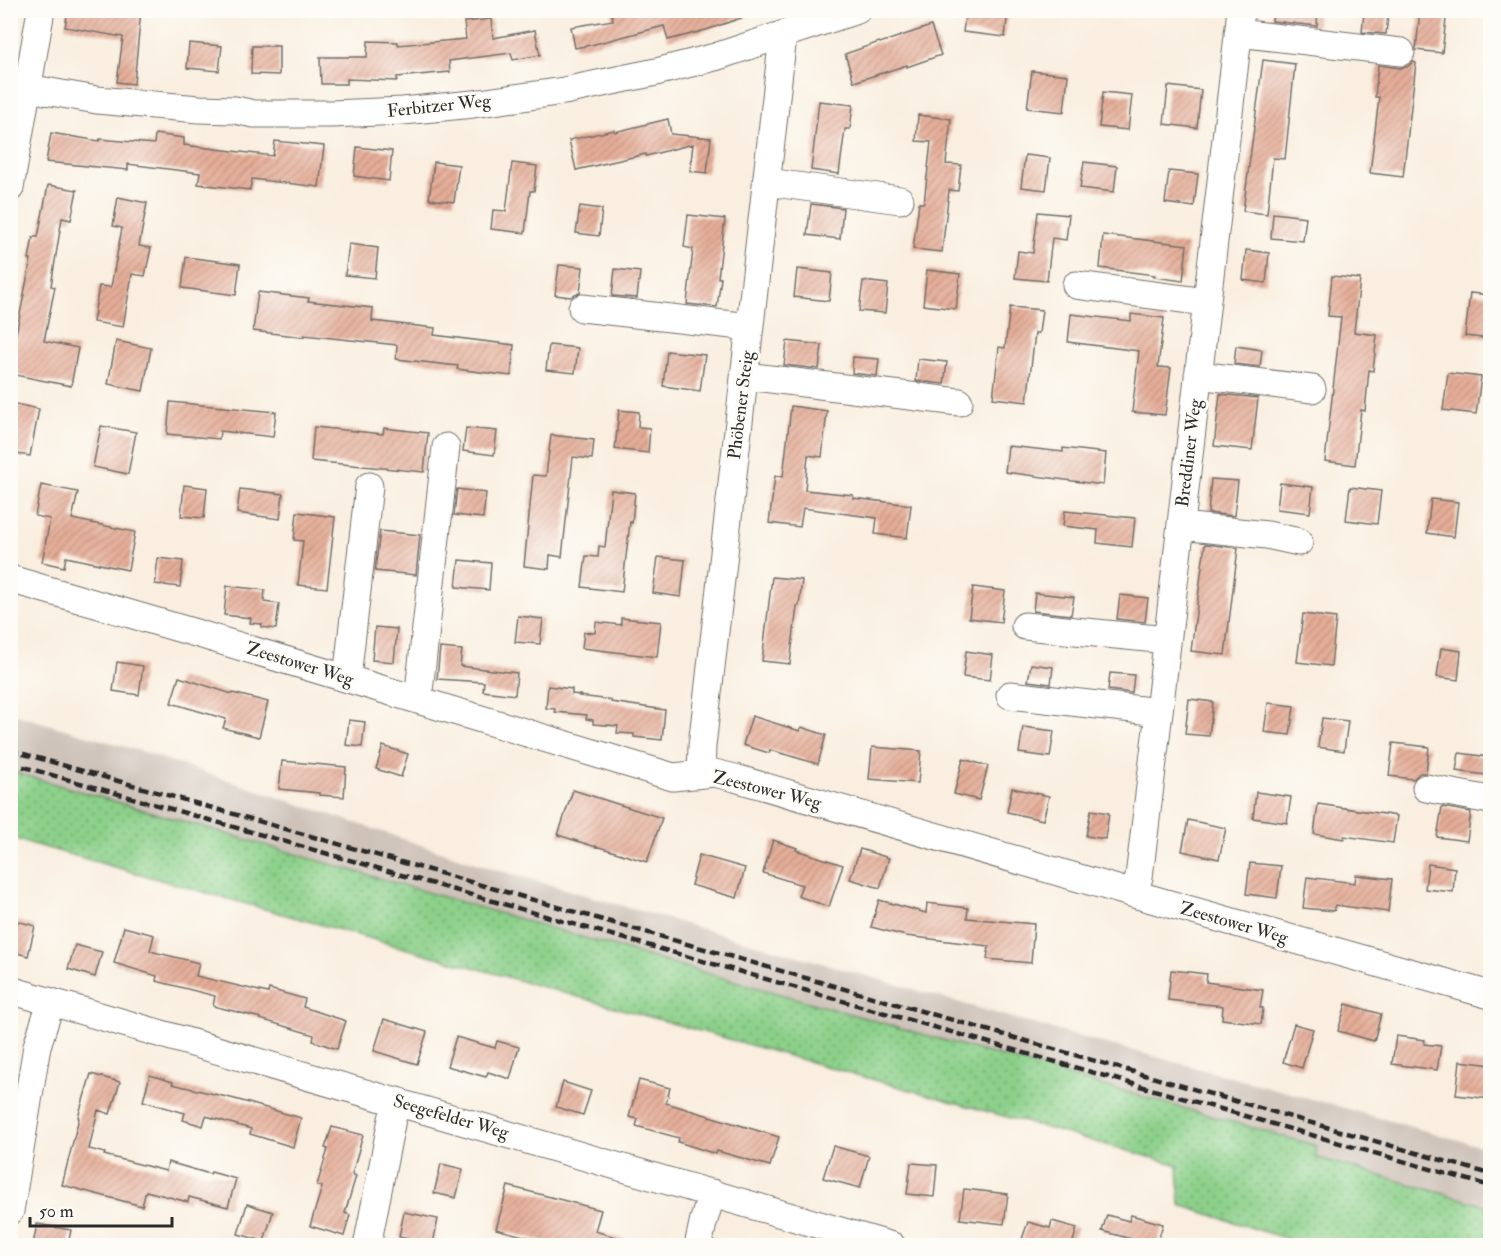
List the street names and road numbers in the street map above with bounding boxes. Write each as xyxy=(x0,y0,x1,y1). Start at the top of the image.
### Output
street label: Ferbitzer Weg xyxy=(386,89,493,123)
street label: Phöbener Steig xyxy=(723,348,759,461)
street label: Breddiner Weg xyxy=(1171,396,1207,508)
street label: Zeestower Weg xyxy=(243,637,358,692)
street label: Zeestower Weg xyxy=(710,765,825,815)
street label: Zeestower Weg xyxy=(1177,897,1292,950)
street label: Seegefelder Weg xyxy=(391,1090,513,1145)

